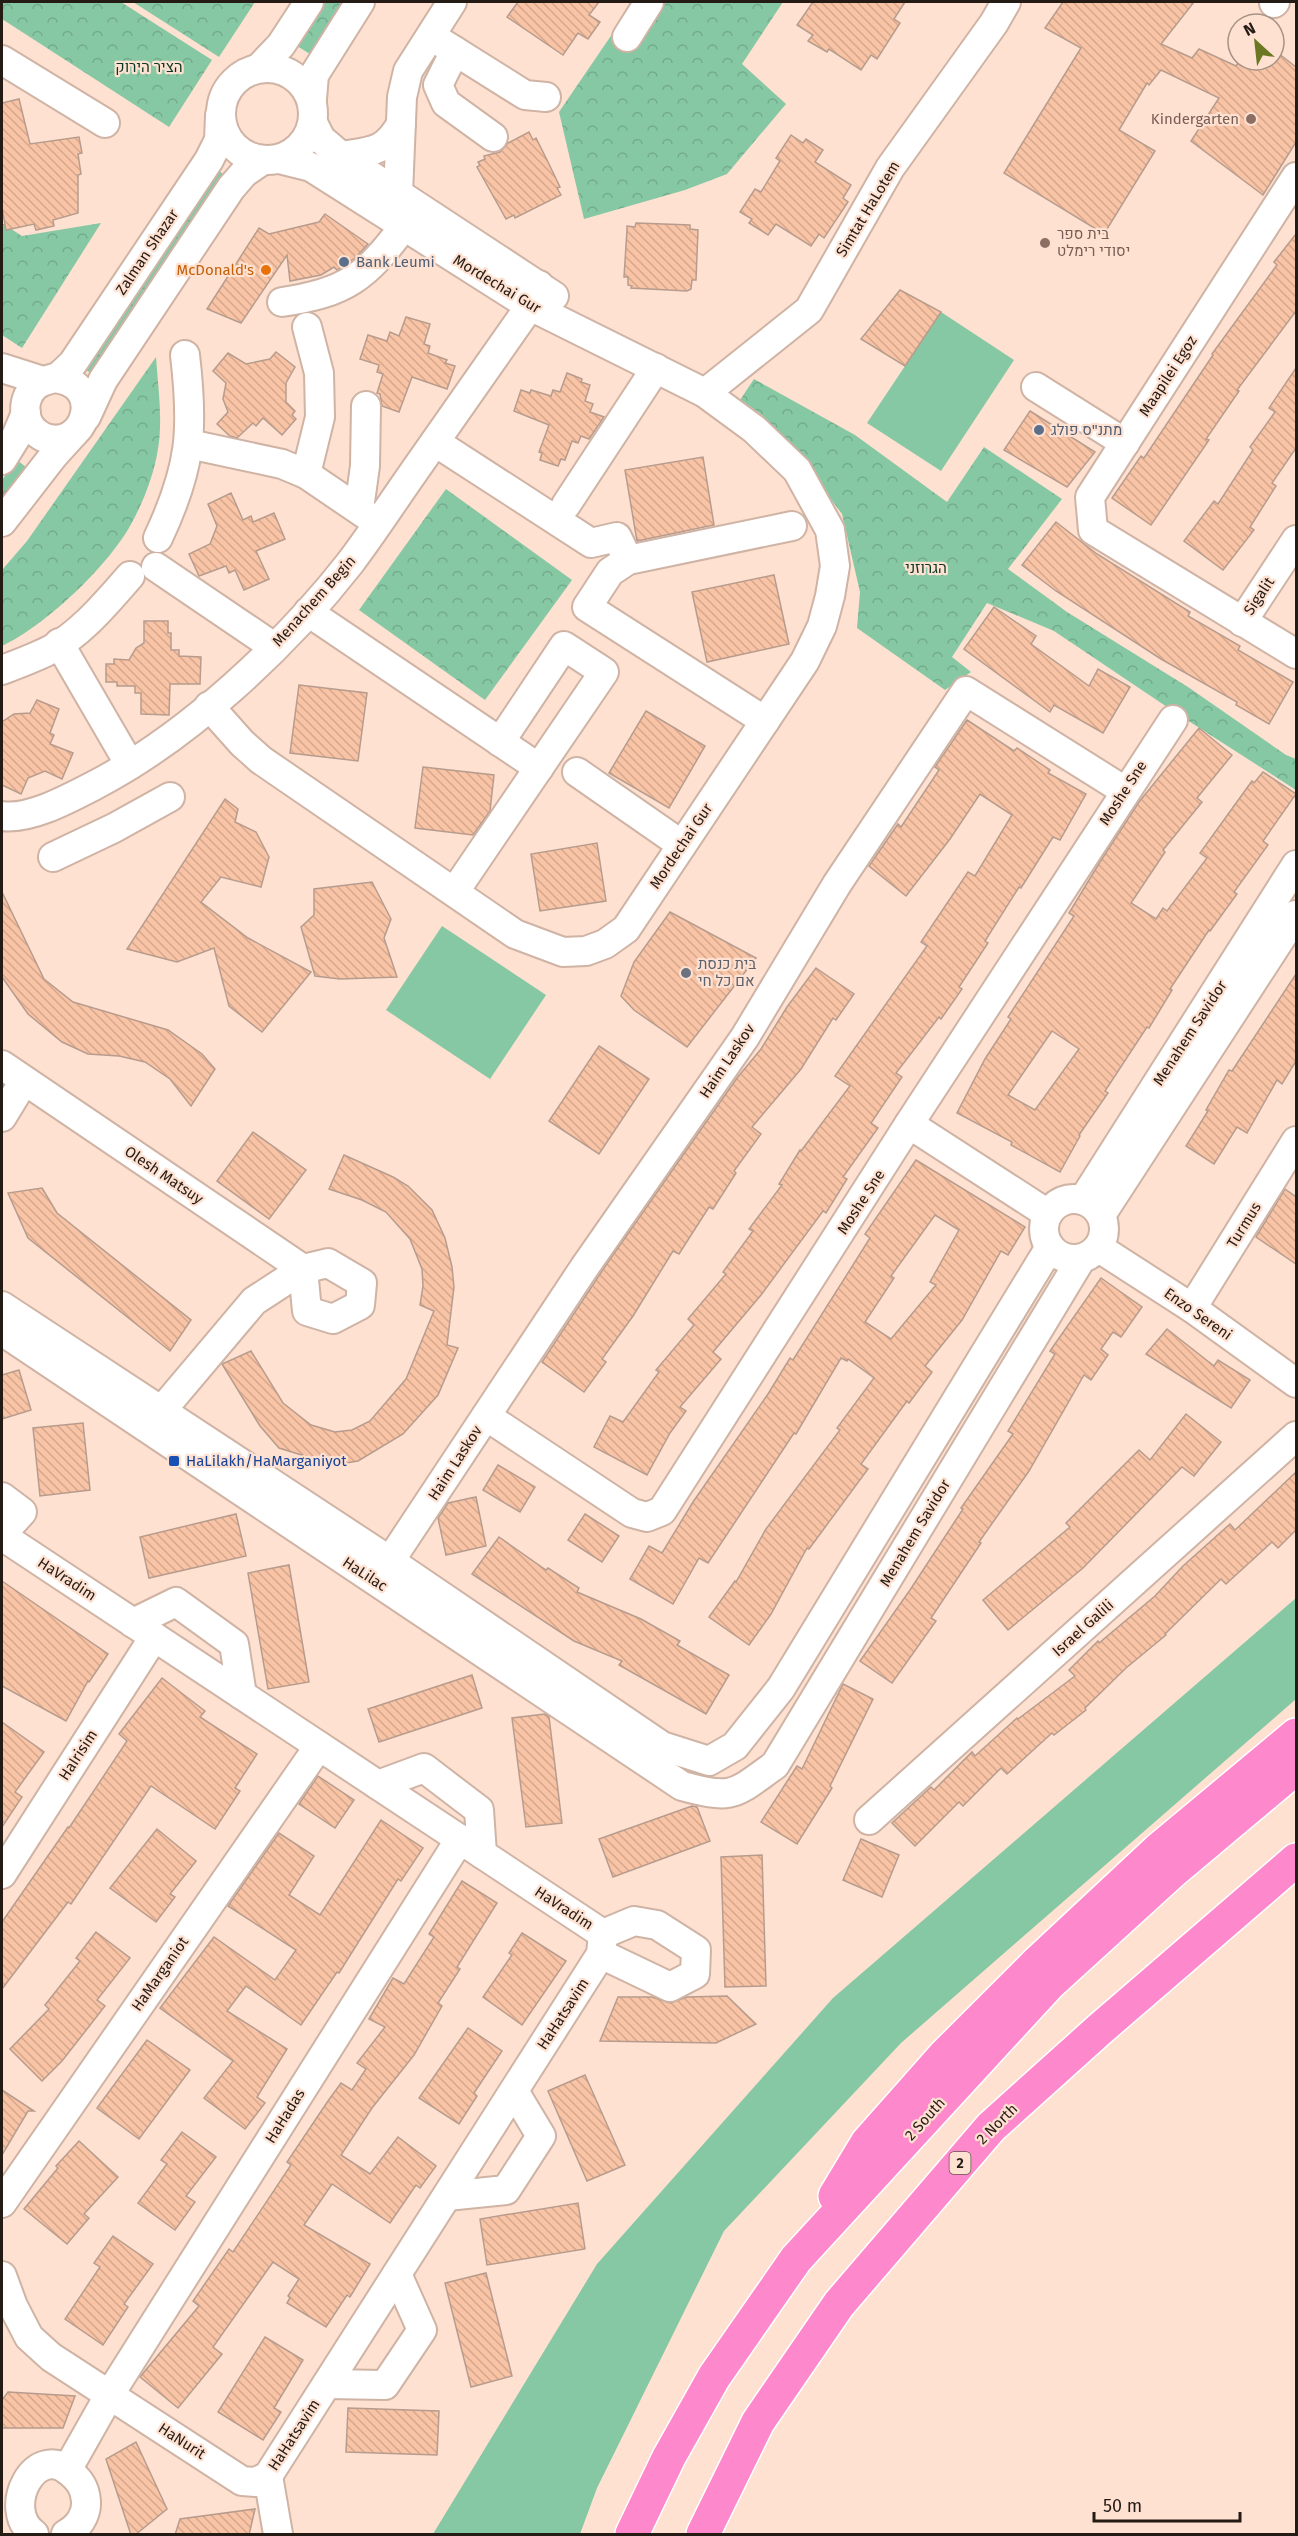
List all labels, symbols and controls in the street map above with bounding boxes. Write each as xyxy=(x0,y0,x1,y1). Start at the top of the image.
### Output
north arrow xyxy=(1226,12,1286,72)
text: N xyxy=(1240,18,1258,40)
park label: הציר הירוק xyxy=(115,58,183,76)
place label: Kindergarten xyxy=(1151,110,1239,128)
marker: Kindergarten xyxy=(1244,112,1258,126)
street label: Simtat HaLotem xyxy=(832,158,904,260)
street label: Zalman Shazar xyxy=(112,206,182,298)
place label: בית ספר יסודי רימלט xyxy=(1057,225,1130,260)
marker: בית ספר יסודי רימלט xyxy=(1038,236,1052,250)
street label: Mordechai Gur xyxy=(450,251,544,317)
place label: Bank Leumi xyxy=(356,253,435,271)
marker: Bank Leumi xyxy=(337,255,351,269)
place label: McDonald's xyxy=(177,261,254,279)
marker: McDonald's xyxy=(259,263,273,277)
street label: Maapilei Egoz xyxy=(1135,332,1201,420)
place label: מתנ"ס פולג xyxy=(1051,421,1122,439)
marker: מתנ"ס פולג xyxy=(1032,423,1046,437)
street label: Menachem Begin xyxy=(269,552,359,650)
park label: הגרוזני xyxy=(905,559,947,577)
street label: Sigalit xyxy=(1240,573,1279,618)
street label: Moshe Sne xyxy=(1095,757,1151,829)
street label: Mordechai Gur xyxy=(646,800,716,892)
place label: בית כנסת אם כל חי xyxy=(698,955,756,990)
marker: בית כנסת אם כל חי xyxy=(679,966,693,980)
street label: Menahem Savidor xyxy=(1149,977,1231,1089)
street label: Haim Laskov xyxy=(696,1020,759,1101)
street label: Olesh Matsuy xyxy=(121,1142,207,1208)
street label: Moshe Sne xyxy=(833,1166,889,1238)
street label: Turmus xyxy=(1223,1199,1265,1251)
street label: Enzo Sereni xyxy=(1161,1284,1235,1344)
street label: Haim Laskov xyxy=(424,1422,486,1504)
place label: HaLilakh/HaMarganiyot xyxy=(186,1452,347,1470)
marker: HaLilakh/HaMarganiyot xyxy=(167,1454,181,1468)
street label: Menahem Savidor xyxy=(876,1476,954,1590)
street label: HaVradim xyxy=(34,1553,100,1605)
street label: HaLilac xyxy=(339,1553,391,1595)
street label: Israel Galili xyxy=(1049,1596,1117,1660)
street label: HaIrisim xyxy=(55,1726,101,1784)
street label: HaVradim xyxy=(531,1882,597,1934)
street label: HaMarganiot xyxy=(128,1933,193,2015)
street label: HaHatsavim xyxy=(533,1975,593,2053)
street label: HaHadas xyxy=(261,2085,309,2147)
street label: 2 South xyxy=(901,2094,949,2144)
street label: 2 North xyxy=(973,2100,1021,2148)
road number: 2 xyxy=(950,2152,970,2174)
street label: HaHatsavim xyxy=(264,2396,324,2474)
street label: HaNurit xyxy=(155,2419,210,2463)
scale bar xyxy=(1094,2485,1240,2523)
text: 50 m xyxy=(1103,2495,1142,2517)

